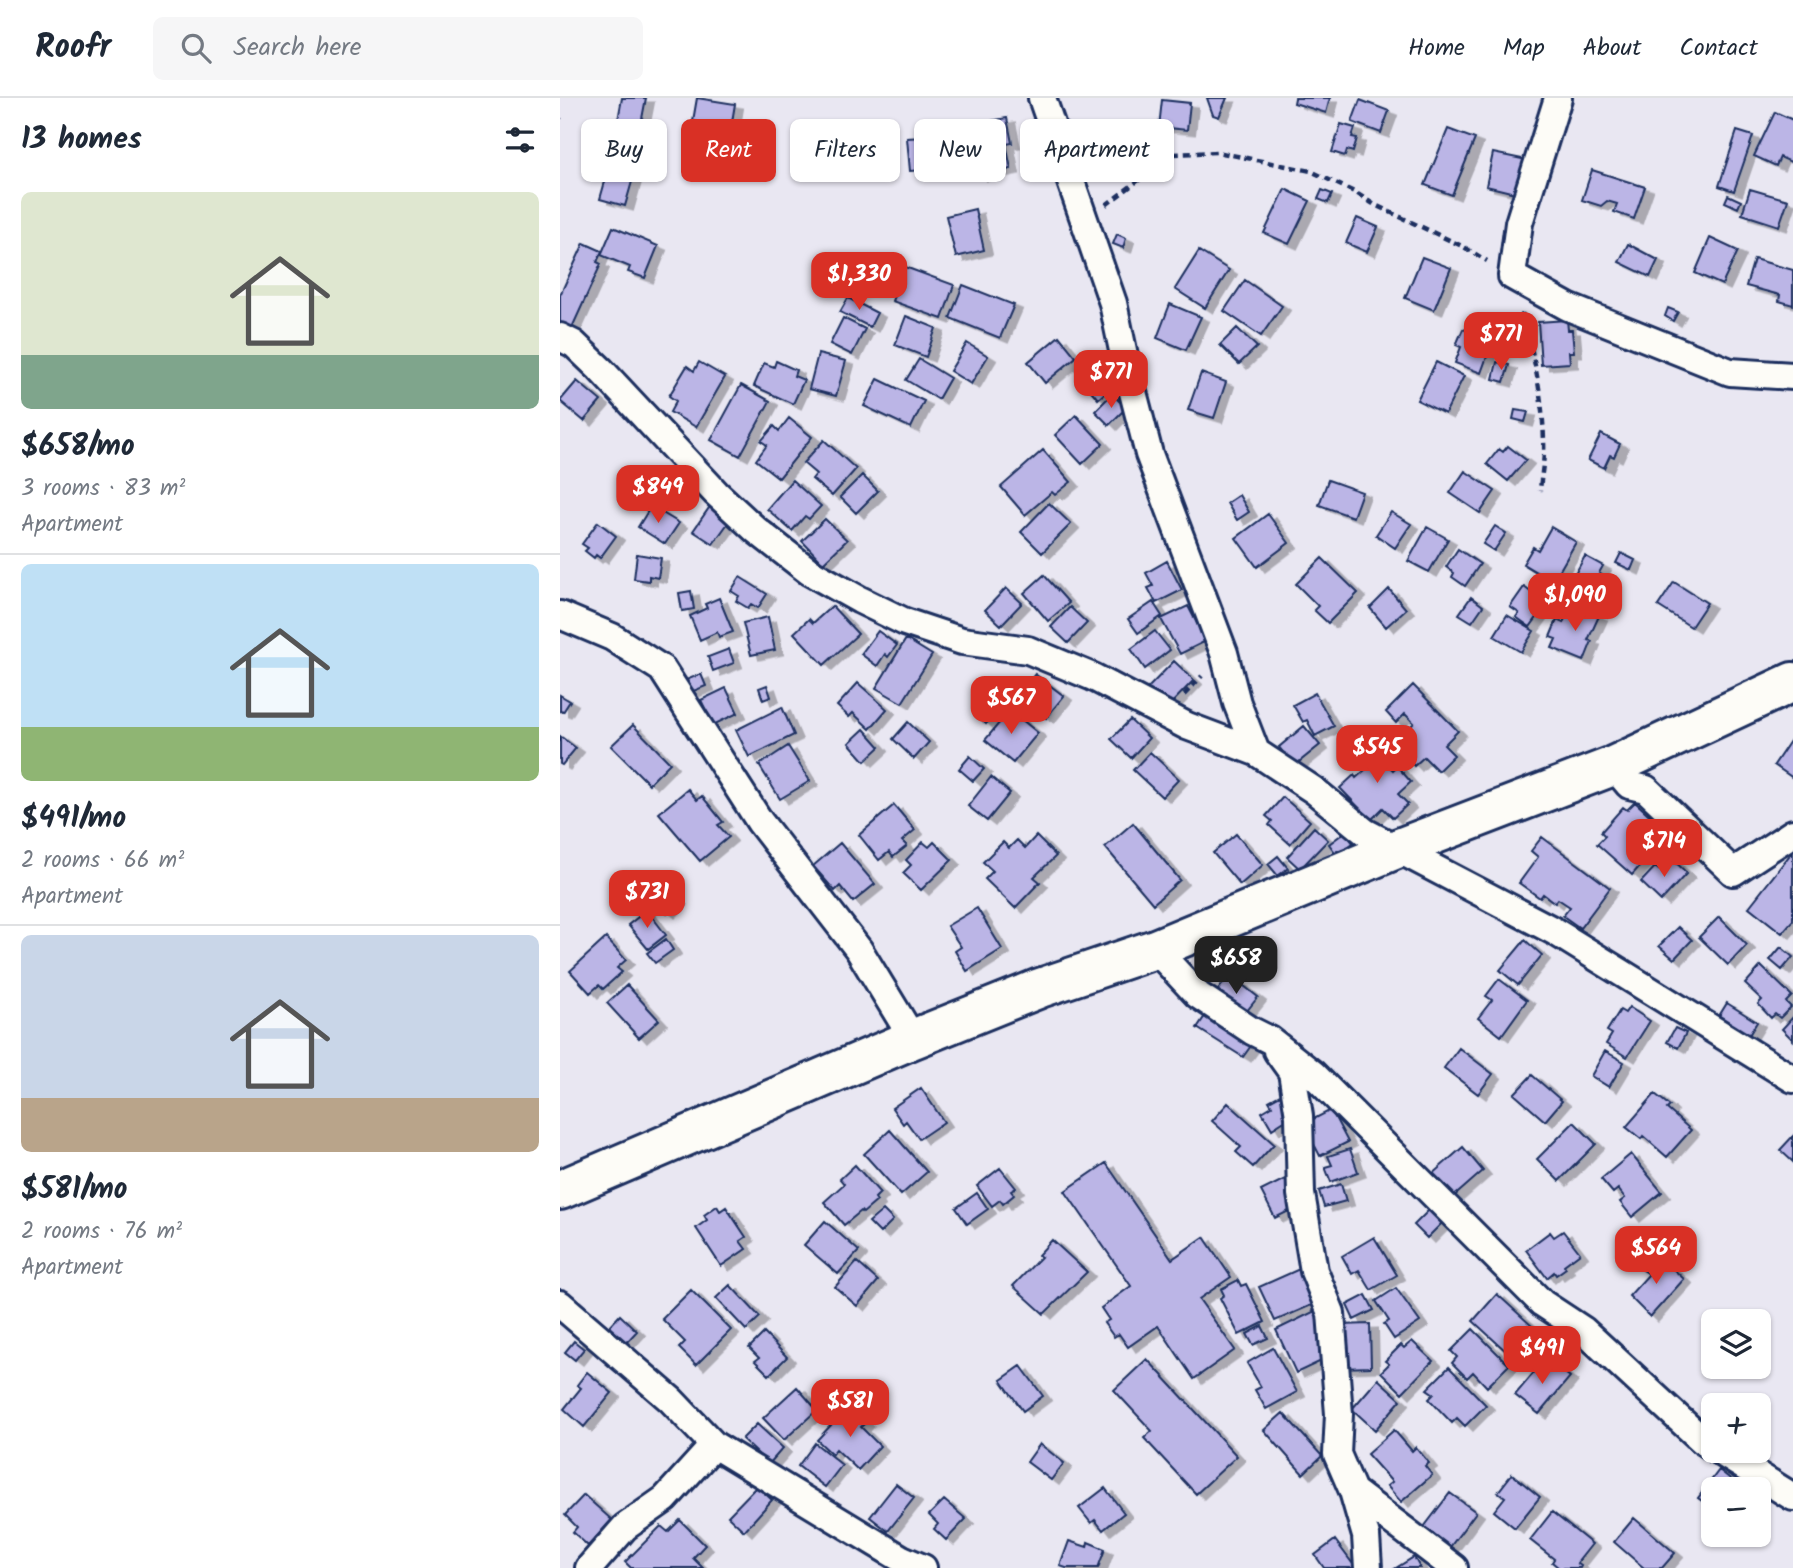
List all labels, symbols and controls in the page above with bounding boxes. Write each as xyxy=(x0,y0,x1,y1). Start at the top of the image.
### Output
search box xyxy=(153,17,643,80)
text: Roofr xyxy=(35,22,111,75)
text: Search here xyxy=(233,27,361,69)
icon: search xyxy=(177,29,215,67)
text: Home xyxy=(1408,29,1465,68)
text: Map xyxy=(1503,29,1545,68)
text: About xyxy=(1583,29,1641,68)
text: Contact xyxy=(1679,29,1758,68)
text: 13 homes xyxy=(21,116,142,164)
chip: Buy xyxy=(581,119,667,182)
chip: Rent xyxy=(681,119,776,182)
chip: Filters xyxy=(790,119,900,182)
chip: New xyxy=(914,119,1006,182)
chip: Apartment xyxy=(1020,119,1174,182)
icon: filters xyxy=(501,121,539,159)
icon: home xyxy=(217,238,343,364)
pin: $1,330 xyxy=(802,252,916,312)
text: $1,330 xyxy=(827,257,891,293)
pin: $771 xyxy=(1460,313,1542,372)
text: $771 xyxy=(1480,317,1522,353)
pin: $771 xyxy=(1070,350,1152,410)
text: $771 xyxy=(1090,355,1132,391)
text: $658/mo xyxy=(21,423,135,471)
pin: $849 xyxy=(617,466,699,525)
text: $849 xyxy=(632,470,684,506)
text: 3 rooms · 83 m² xyxy=(21,471,185,507)
text: Apartment xyxy=(21,507,123,543)
pin: $1,090 xyxy=(1518,574,1632,633)
text: $1,090 xyxy=(1544,578,1606,614)
icon: home xyxy=(217,610,343,736)
pin: $567 xyxy=(970,676,1052,736)
text: $567 xyxy=(987,681,1035,717)
pin: $545 xyxy=(1336,726,1418,785)
text: $545 xyxy=(1352,730,1402,766)
text: $491/mo xyxy=(21,795,126,843)
pin: $714 xyxy=(1623,820,1705,879)
text: $714 xyxy=(1642,824,1686,860)
text: 2 rooms · 66 m² xyxy=(21,843,184,879)
pin: $731 xyxy=(606,870,688,930)
text: $731 xyxy=(625,875,669,911)
text: Apartment xyxy=(21,879,123,915)
pin: $658 xyxy=(1195,936,1277,996)
text: $658 xyxy=(1210,941,1262,977)
icon: home xyxy=(217,981,343,1107)
text: $581/mo xyxy=(21,1166,127,1214)
text: 2 rooms · 76 m² xyxy=(21,1214,182,1250)
pin: $564 xyxy=(1615,1226,1697,1286)
text: $564 xyxy=(1631,1231,1681,1267)
text: Apartment xyxy=(21,1250,123,1286)
map controls xyxy=(1701,1309,1771,1547)
button: layers xyxy=(1701,1309,1771,1379)
pin: $491 xyxy=(1501,1326,1583,1386)
text: $491 xyxy=(1520,1331,1564,1367)
pin: $581 xyxy=(809,1380,891,1439)
text: $581 xyxy=(827,1384,873,1420)
button: + xyxy=(1701,1393,1771,1463)
button: − xyxy=(1701,1477,1771,1547)

